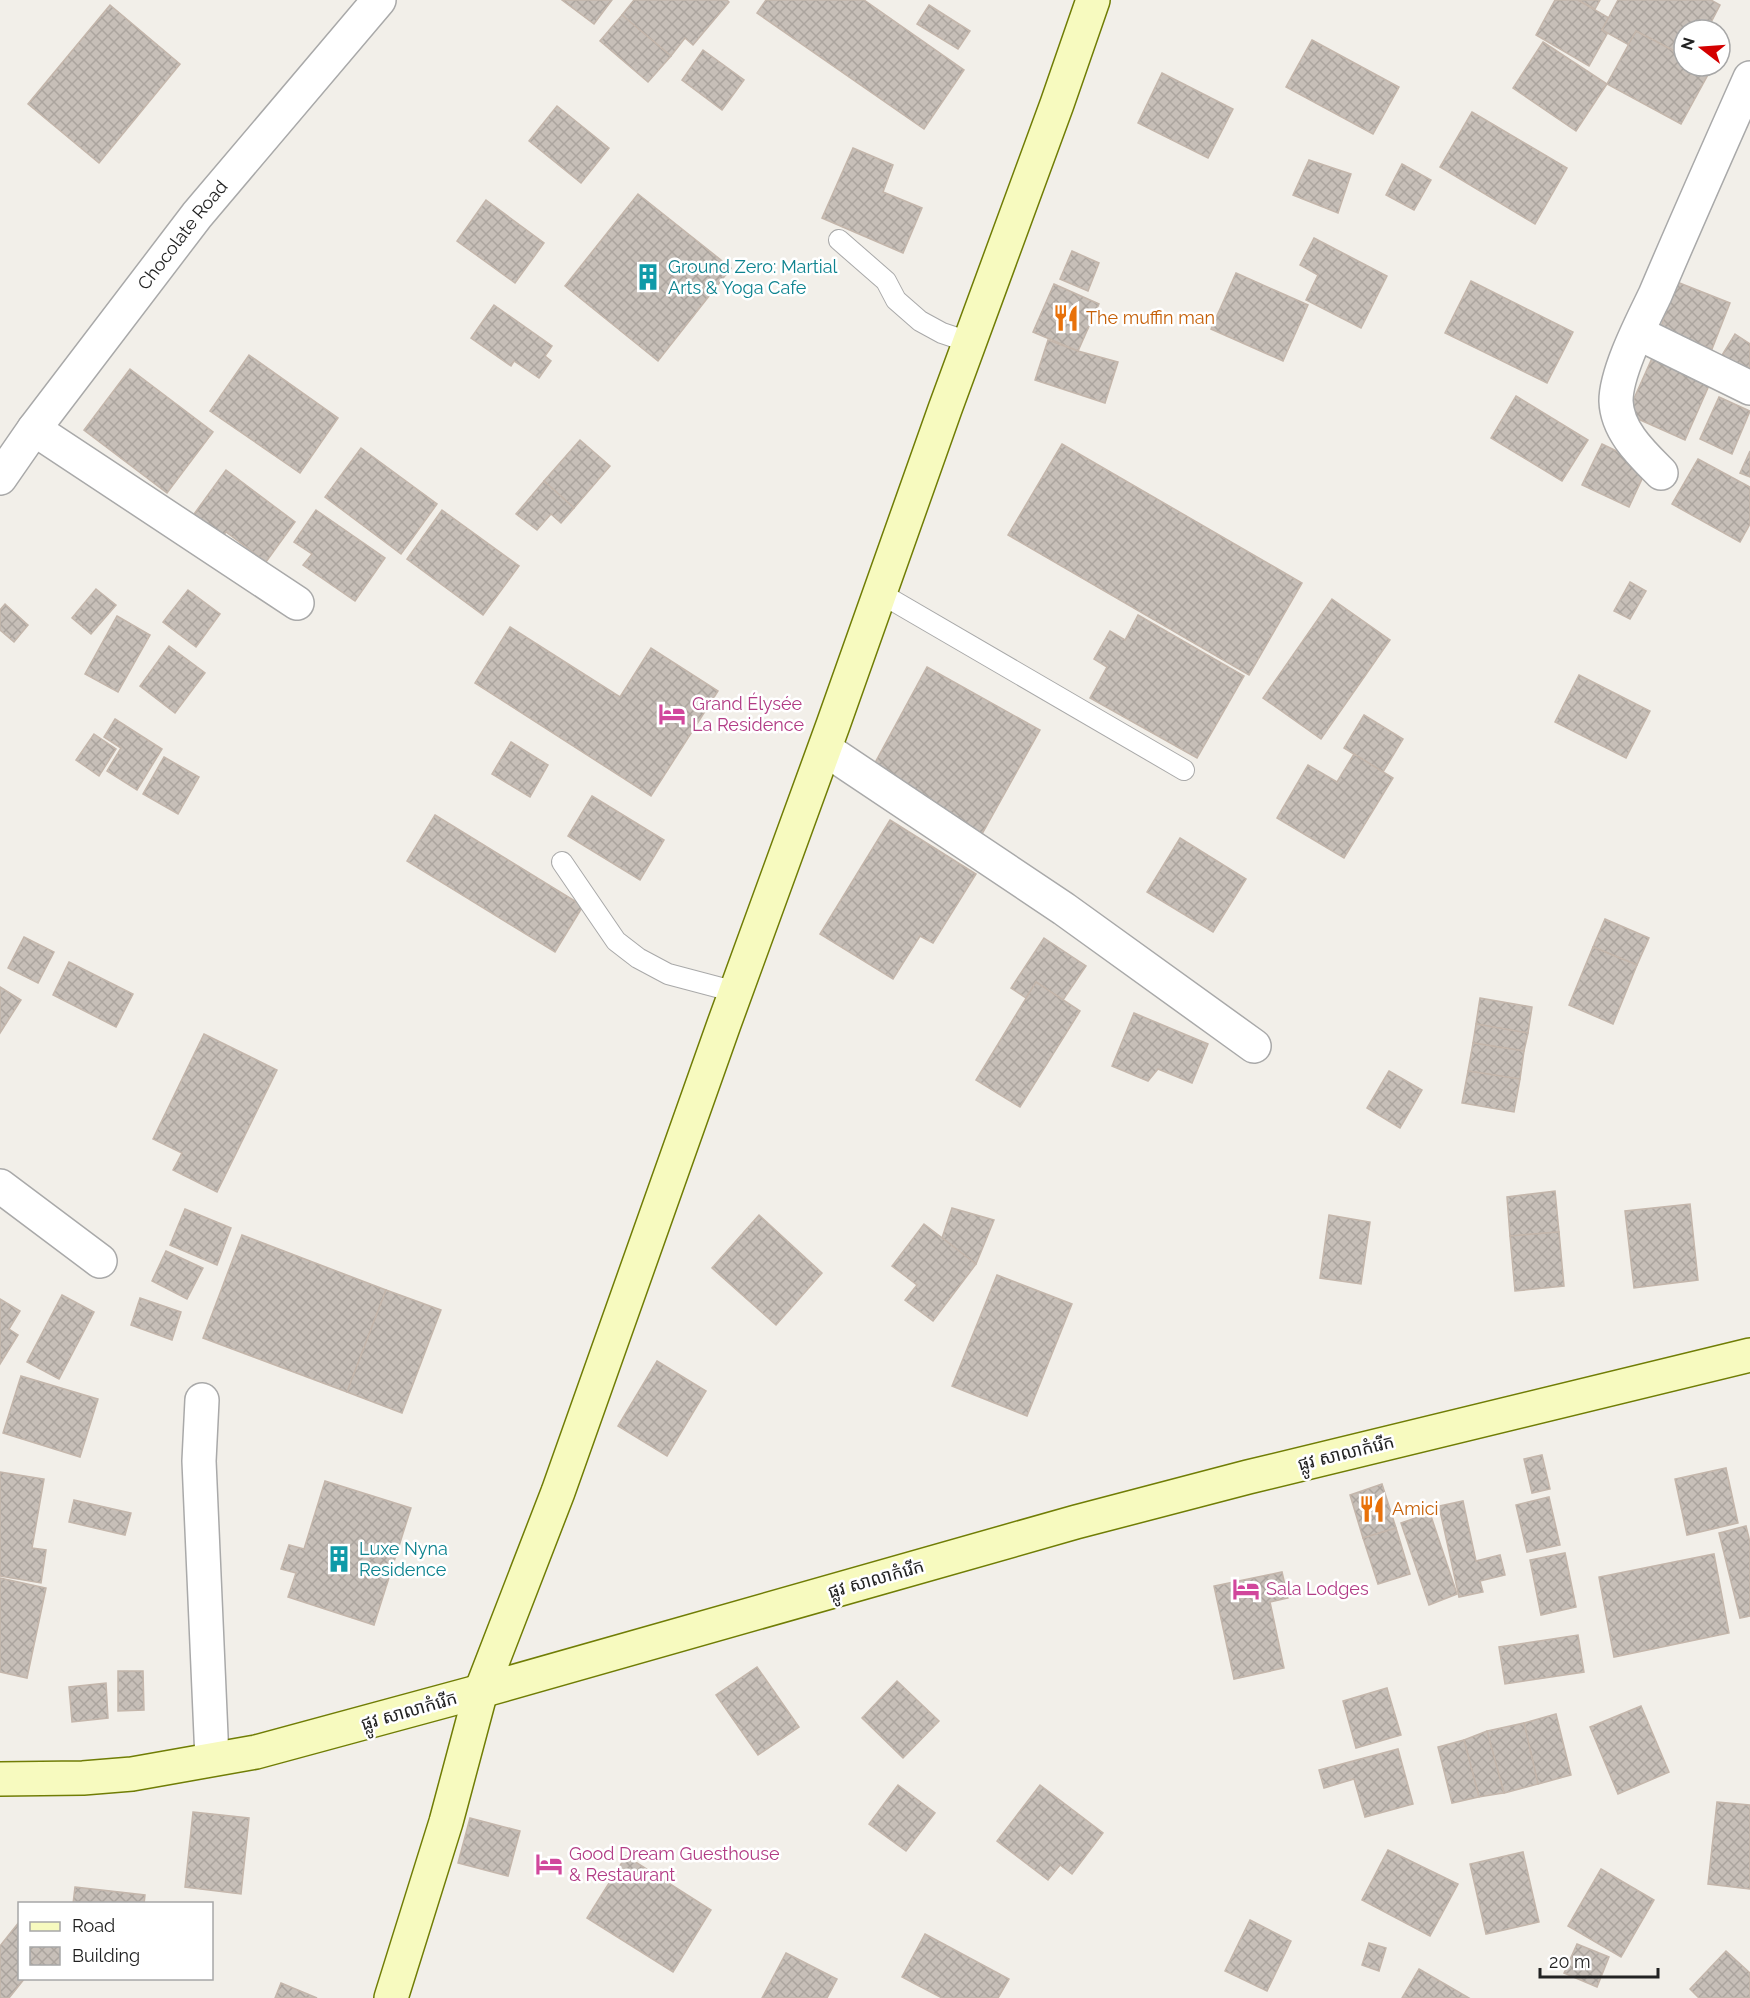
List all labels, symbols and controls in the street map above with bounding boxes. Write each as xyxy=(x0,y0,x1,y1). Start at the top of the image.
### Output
north arrow xyxy=(1672,18,1732,78)
text: N xyxy=(1677,35,1699,52)
street label: Chocolate Road xyxy=(133,176,232,294)
place label: Ground Zero: Martial Arts & Yoga Cafe xyxy=(668,256,837,298)
building icon: Ground Zero: Martial Arts & Yoga Cafe xyxy=(633,262,663,292)
restaurant icon: The muffin man xyxy=(1051,303,1081,333)
place label: The muffin man xyxy=(1086,307,1215,328)
place label: Grand Élysée La Residence xyxy=(692,692,805,735)
hotel icon: Grand Élysée La Residence xyxy=(657,699,687,729)
street label: ផ្លូវ សាលាកំរើក xyxy=(1295,1430,1398,1481)
restaurant icon: Amici xyxy=(1357,1494,1387,1524)
place label: Amici xyxy=(1392,1498,1438,1519)
place label: Luxe Nyna Residence xyxy=(359,1538,448,1580)
building icon: Luxe Nyna Residence xyxy=(324,1544,354,1574)
street label: ផ្លូវ សាលាកំរើក xyxy=(825,1555,928,1608)
hotel icon: Sala Lodges xyxy=(1231,1574,1261,1604)
place label: Sala Lodges xyxy=(1266,1578,1369,1599)
street label: ផ្លូវ សាលាកំរើក xyxy=(358,1687,461,1740)
place label: Good Dream Guesthouse & Restaurant xyxy=(569,1843,780,1885)
hotel icon: Good Dream Guesthouse & Restaurant xyxy=(534,1849,564,1879)
legend xyxy=(18,1902,213,1980)
text: Road xyxy=(72,1915,115,1936)
scale bar xyxy=(1540,1941,1658,1979)
text: Building xyxy=(72,1945,140,1966)
text: 20 m xyxy=(1549,1951,1591,1972)

